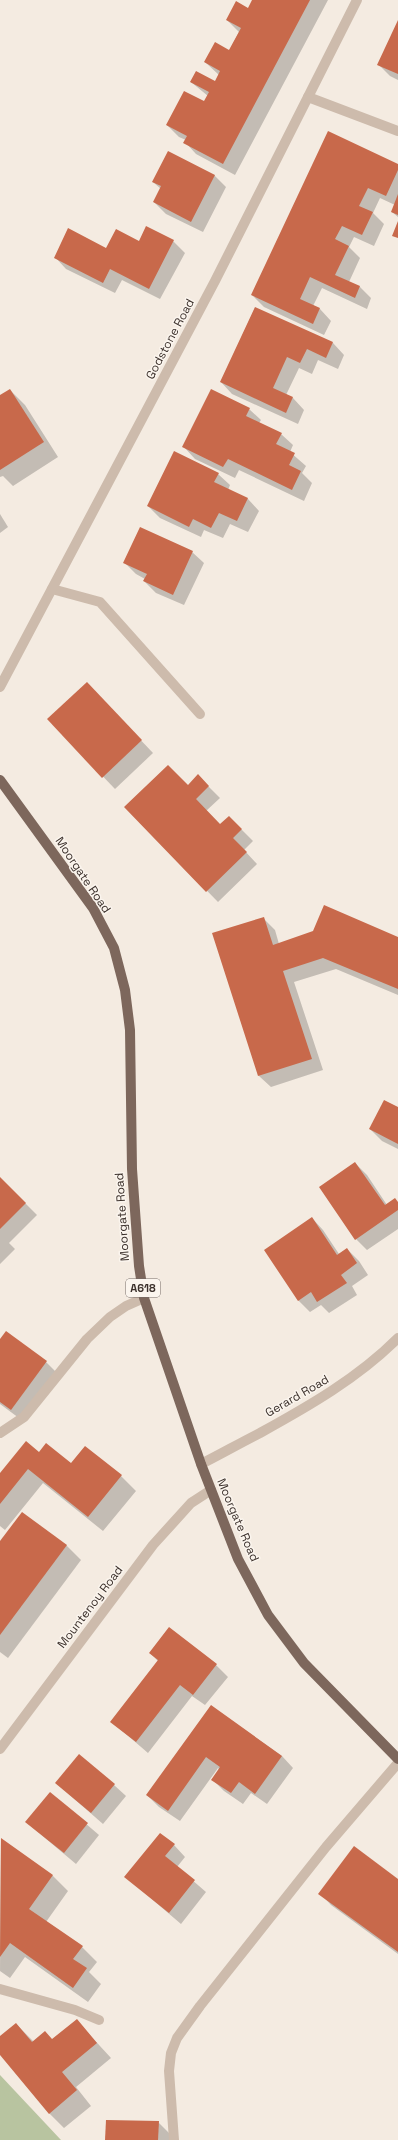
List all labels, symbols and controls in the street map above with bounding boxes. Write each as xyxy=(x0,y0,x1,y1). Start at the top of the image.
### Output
street label: Godstone Road xyxy=(142,296,198,382)
street label: Moorgate Road xyxy=(52,834,114,916)
street label: Moorgate Road xyxy=(111,1172,133,1262)
road number: A618 xyxy=(126,1279,160,1297)
street label: Gerard Road xyxy=(262,1371,332,1421)
street label: Moorgate Road xyxy=(213,1476,263,1564)
street label: Mountenoy Road xyxy=(54,1562,126,1652)

